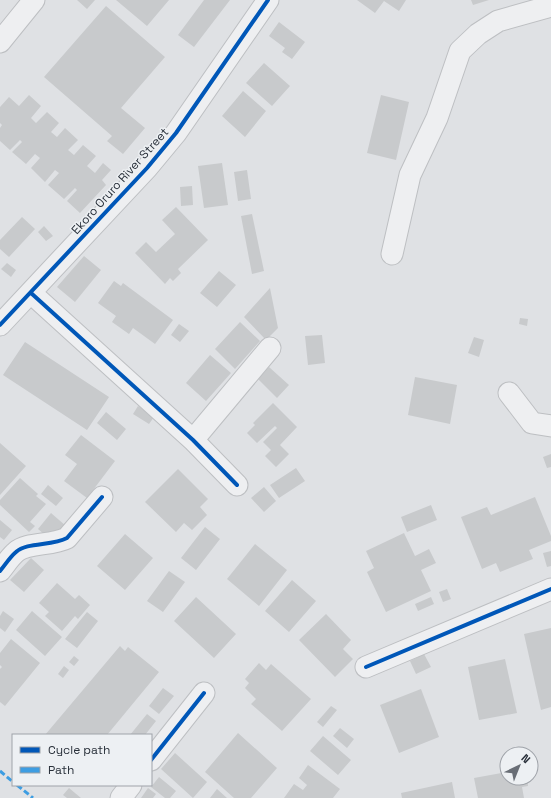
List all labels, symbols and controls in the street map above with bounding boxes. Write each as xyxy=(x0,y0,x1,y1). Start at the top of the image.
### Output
street label: Ekoro Oruro River Street xyxy=(68,124,172,238)
legend xyxy=(12,734,152,786)
text: Cycle path xyxy=(48,742,110,758)
north arrow xyxy=(499,746,539,786)
text: N xyxy=(518,751,533,766)
text: Path xyxy=(48,762,74,778)

